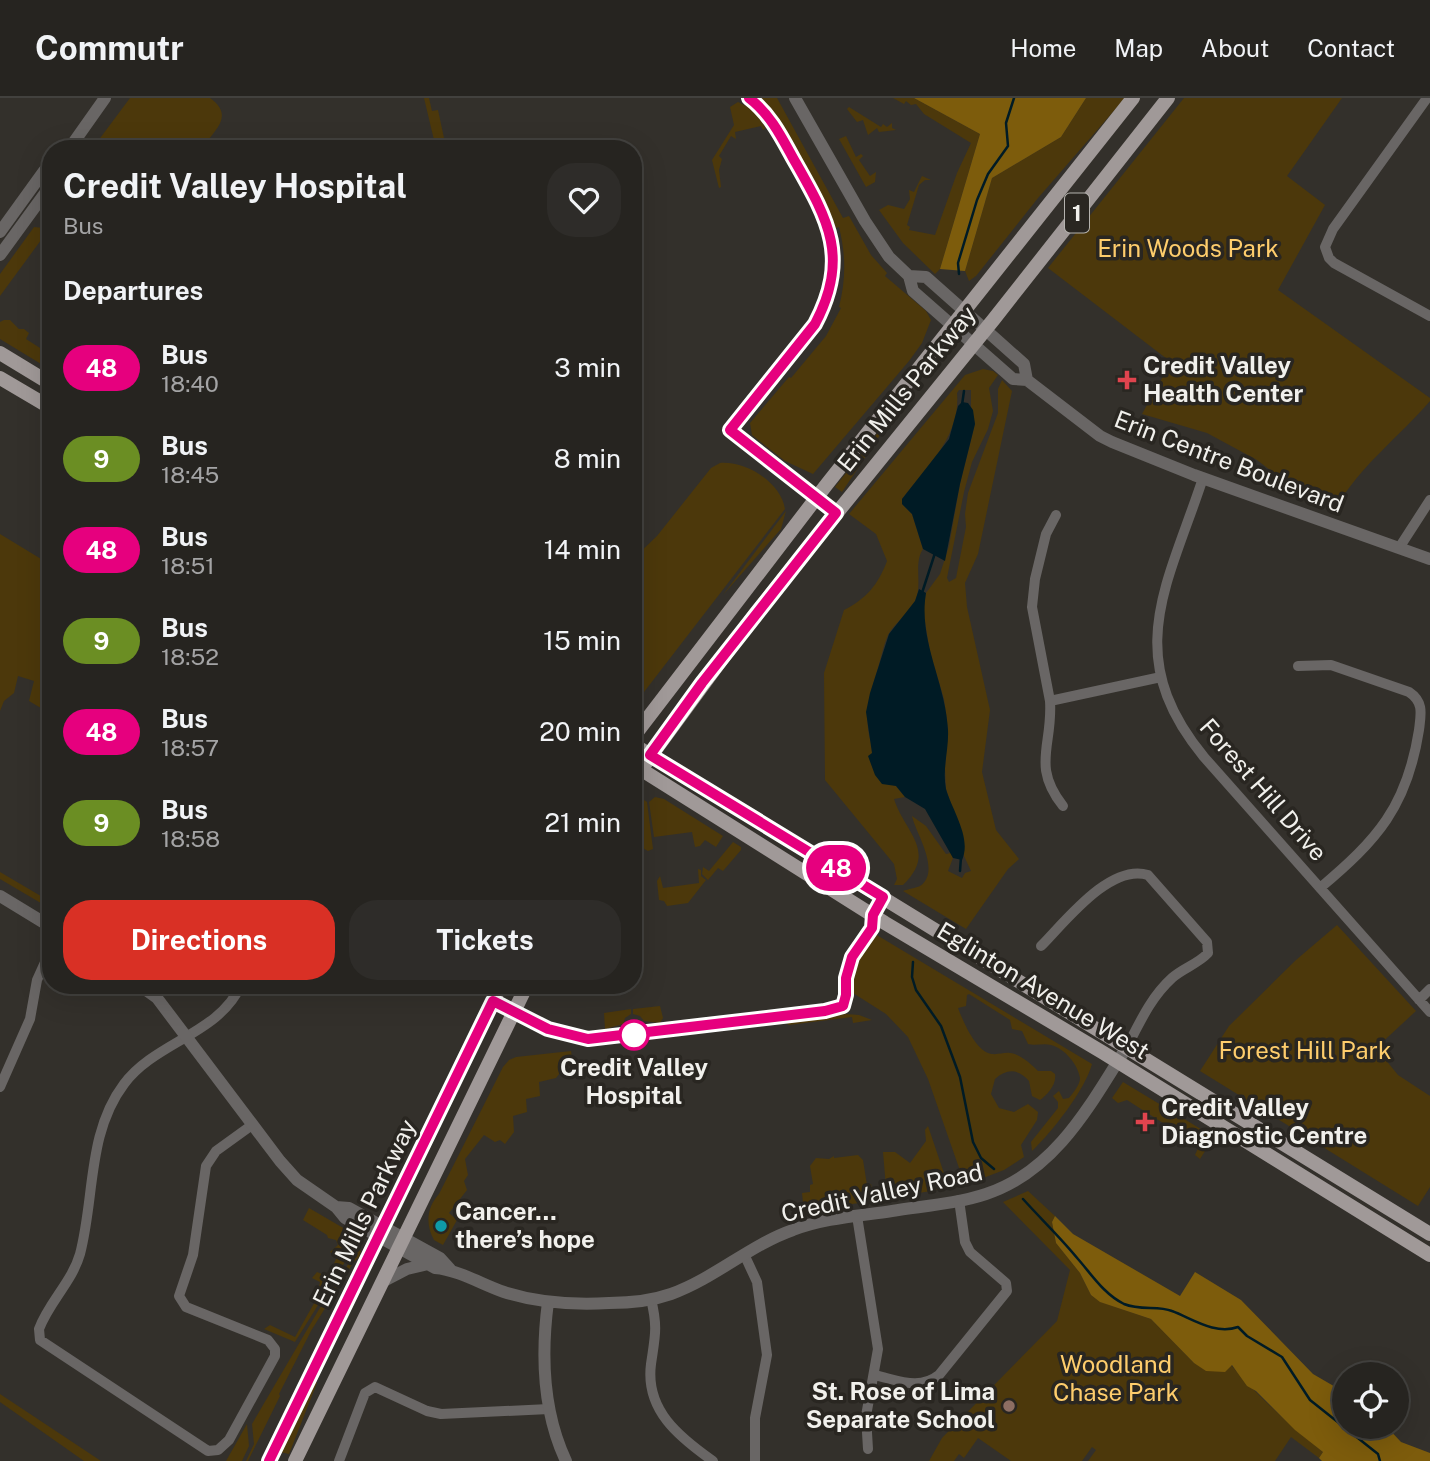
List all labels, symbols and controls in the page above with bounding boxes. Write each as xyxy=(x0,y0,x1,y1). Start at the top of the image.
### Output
text: Commutr xyxy=(35,29,184,67)
text: Home xyxy=(1010,34,1076,62)
text: Map xyxy=(1114,34,1163,62)
text: About xyxy=(1201,34,1269,62)
text: Contact xyxy=(1307,34,1395,62)
button: heart xyxy=(547,163,621,237)
text: Credit Valley Hospital xyxy=(63,167,407,205)
road number: 1 xyxy=(1065,194,1089,232)
text: Bus xyxy=(63,212,103,239)
park label: Erin Woods Park xyxy=(1097,234,1279,262)
text: Departures xyxy=(63,275,203,306)
street label: Erin Mills Parkway xyxy=(831,300,982,477)
text: Bus xyxy=(161,339,208,370)
place label: Credit Valley Health Center xyxy=(1143,351,1303,407)
text: 3 min xyxy=(554,352,621,383)
text: 48 xyxy=(86,354,117,382)
text: 18:40 xyxy=(161,370,219,397)
marker: Credit Valley Health Center xyxy=(1117,370,1137,390)
street label: Erin Centre Boulevard xyxy=(1111,404,1348,518)
text: Bus xyxy=(161,430,208,461)
text: 8 min xyxy=(554,443,621,474)
text: 9 xyxy=(94,445,109,473)
text: 18:45 xyxy=(161,461,219,488)
text: Bus xyxy=(161,521,208,552)
text: 14 min xyxy=(544,534,621,565)
text: 48 xyxy=(86,536,117,564)
text: 18:51 xyxy=(161,552,215,579)
text: Bus xyxy=(161,612,208,643)
text: 15 min xyxy=(543,625,621,656)
text: 9 xyxy=(94,627,109,655)
text: 18:52 xyxy=(161,643,219,670)
text: Bus xyxy=(161,703,208,734)
street label: Forest Hill Drive xyxy=(1194,713,1333,866)
text: 20 min xyxy=(539,716,621,747)
text: 48 xyxy=(86,718,117,746)
text: 18:57 xyxy=(161,734,219,761)
text: Bus xyxy=(161,794,208,825)
text: 21 min xyxy=(545,807,621,838)
text: 9 xyxy=(94,809,109,837)
text: 18:58 xyxy=(161,825,220,852)
line badge: 48 xyxy=(804,845,868,891)
text: 48 xyxy=(820,854,852,882)
button: Directions xyxy=(63,900,335,980)
button: Tickets xyxy=(349,900,621,980)
street label: Eglinton Avenue West xyxy=(932,916,1155,1065)
marker: Credit Valley Hospital xyxy=(619,1020,649,1050)
park label: Forest Hill Park xyxy=(1219,1036,1391,1064)
place label: Credit Valley Hospital xyxy=(560,1053,708,1109)
place label: Credit Valley Diagnostic Centre xyxy=(1161,1093,1367,1149)
marker: Credit Valley Diagnostic Centre xyxy=(1135,1112,1155,1132)
street label: Erin Mills Parkway xyxy=(307,1114,422,1311)
street label: Credit Valley Road xyxy=(779,1157,985,1227)
place label: Cancer… there’s hope xyxy=(455,1197,595,1253)
marker: Cancer… there’s hope xyxy=(433,1218,449,1234)
park label: Woodland Chase Park xyxy=(1053,1350,1179,1406)
map controls xyxy=(1332,1362,1409,1439)
button: locate xyxy=(1332,1362,1409,1439)
place label: St. Rose of Lima Separate School xyxy=(806,1377,995,1433)
marker: St. Rose of Lima Separate School xyxy=(1001,1398,1017,1414)

